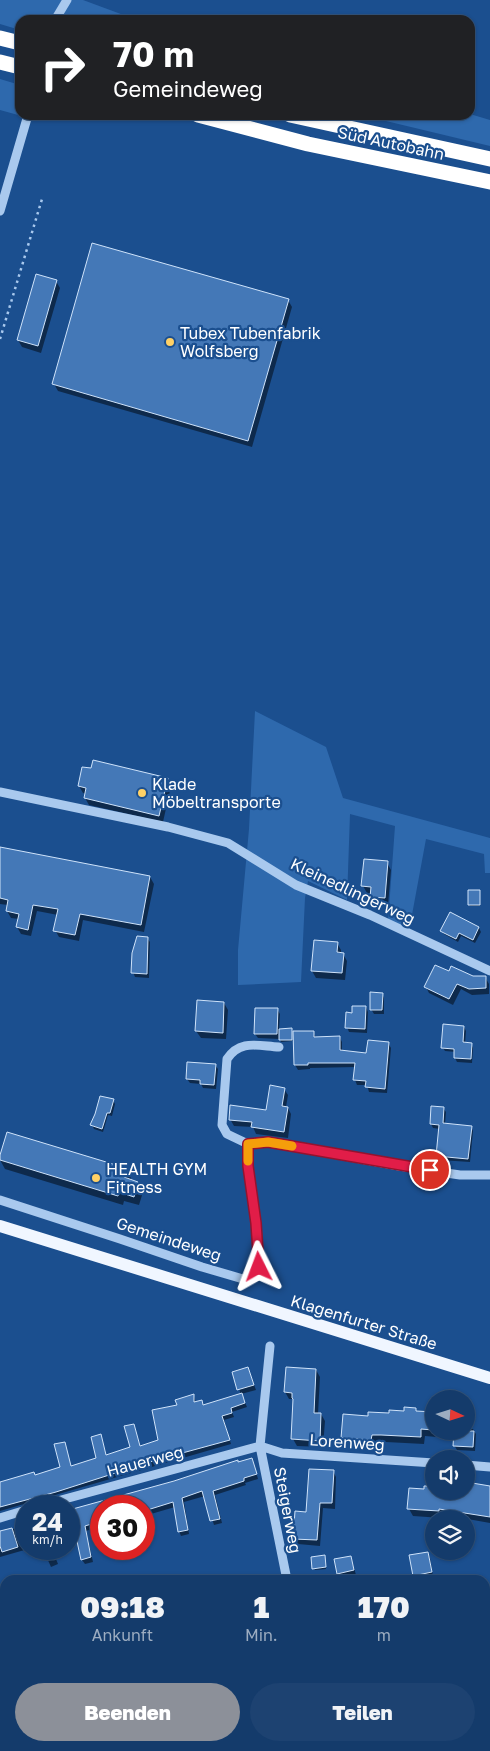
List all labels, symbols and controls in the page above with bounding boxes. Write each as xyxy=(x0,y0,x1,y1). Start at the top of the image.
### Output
text: 70 m xyxy=(113,33,194,75)
icon: right xyxy=(30,35,95,100)
text: Gemeindeweg xyxy=(113,75,263,102)
street label: Süd Autobahn xyxy=(336,122,446,164)
place label: Tubex Tubenfabrik Wolfsberg xyxy=(180,323,321,361)
marker: Tubex Tubenfabrik Wolfsberg xyxy=(164,336,176,348)
place label: Klade Möbeltransporte xyxy=(152,774,281,812)
marker: Klade Möbeltransporte xyxy=(136,787,148,799)
street label: Kleinedlingerweg xyxy=(287,853,419,929)
pin xyxy=(409,1149,451,1191)
icon: arrive xyxy=(416,1156,444,1184)
place label: HEALTH GYM Fitness xyxy=(106,1159,207,1197)
marker: HEALTH GYM Fitness xyxy=(90,1172,102,1184)
street label: Gemeindeweg xyxy=(114,1213,224,1265)
position arrow xyxy=(232,1240,284,1292)
street label: Klagenfurter Straße xyxy=(288,1290,440,1354)
north arrow xyxy=(425,1390,475,1440)
map controls xyxy=(425,1390,475,1560)
street label: Lorenweg xyxy=(309,1429,385,1455)
street label: Hauerweg xyxy=(104,1441,186,1481)
button: sound xyxy=(425,1450,475,1500)
street label: Steigerweg xyxy=(270,1465,306,1555)
speed limit sign: 30 xyxy=(90,1495,155,1560)
text: 24 xyxy=(32,1506,63,1537)
button: layers xyxy=(425,1510,475,1560)
text: km/h xyxy=(32,1532,63,1547)
text: 09:18 xyxy=(80,1589,165,1625)
text: 1 xyxy=(253,1589,269,1625)
text: 170 xyxy=(358,1589,410,1625)
text: Ankunft xyxy=(92,1625,153,1645)
text: Min. xyxy=(245,1625,278,1645)
text: m xyxy=(377,1625,391,1645)
button: Beenden xyxy=(15,1683,240,1741)
button: Teilen xyxy=(250,1683,475,1741)

